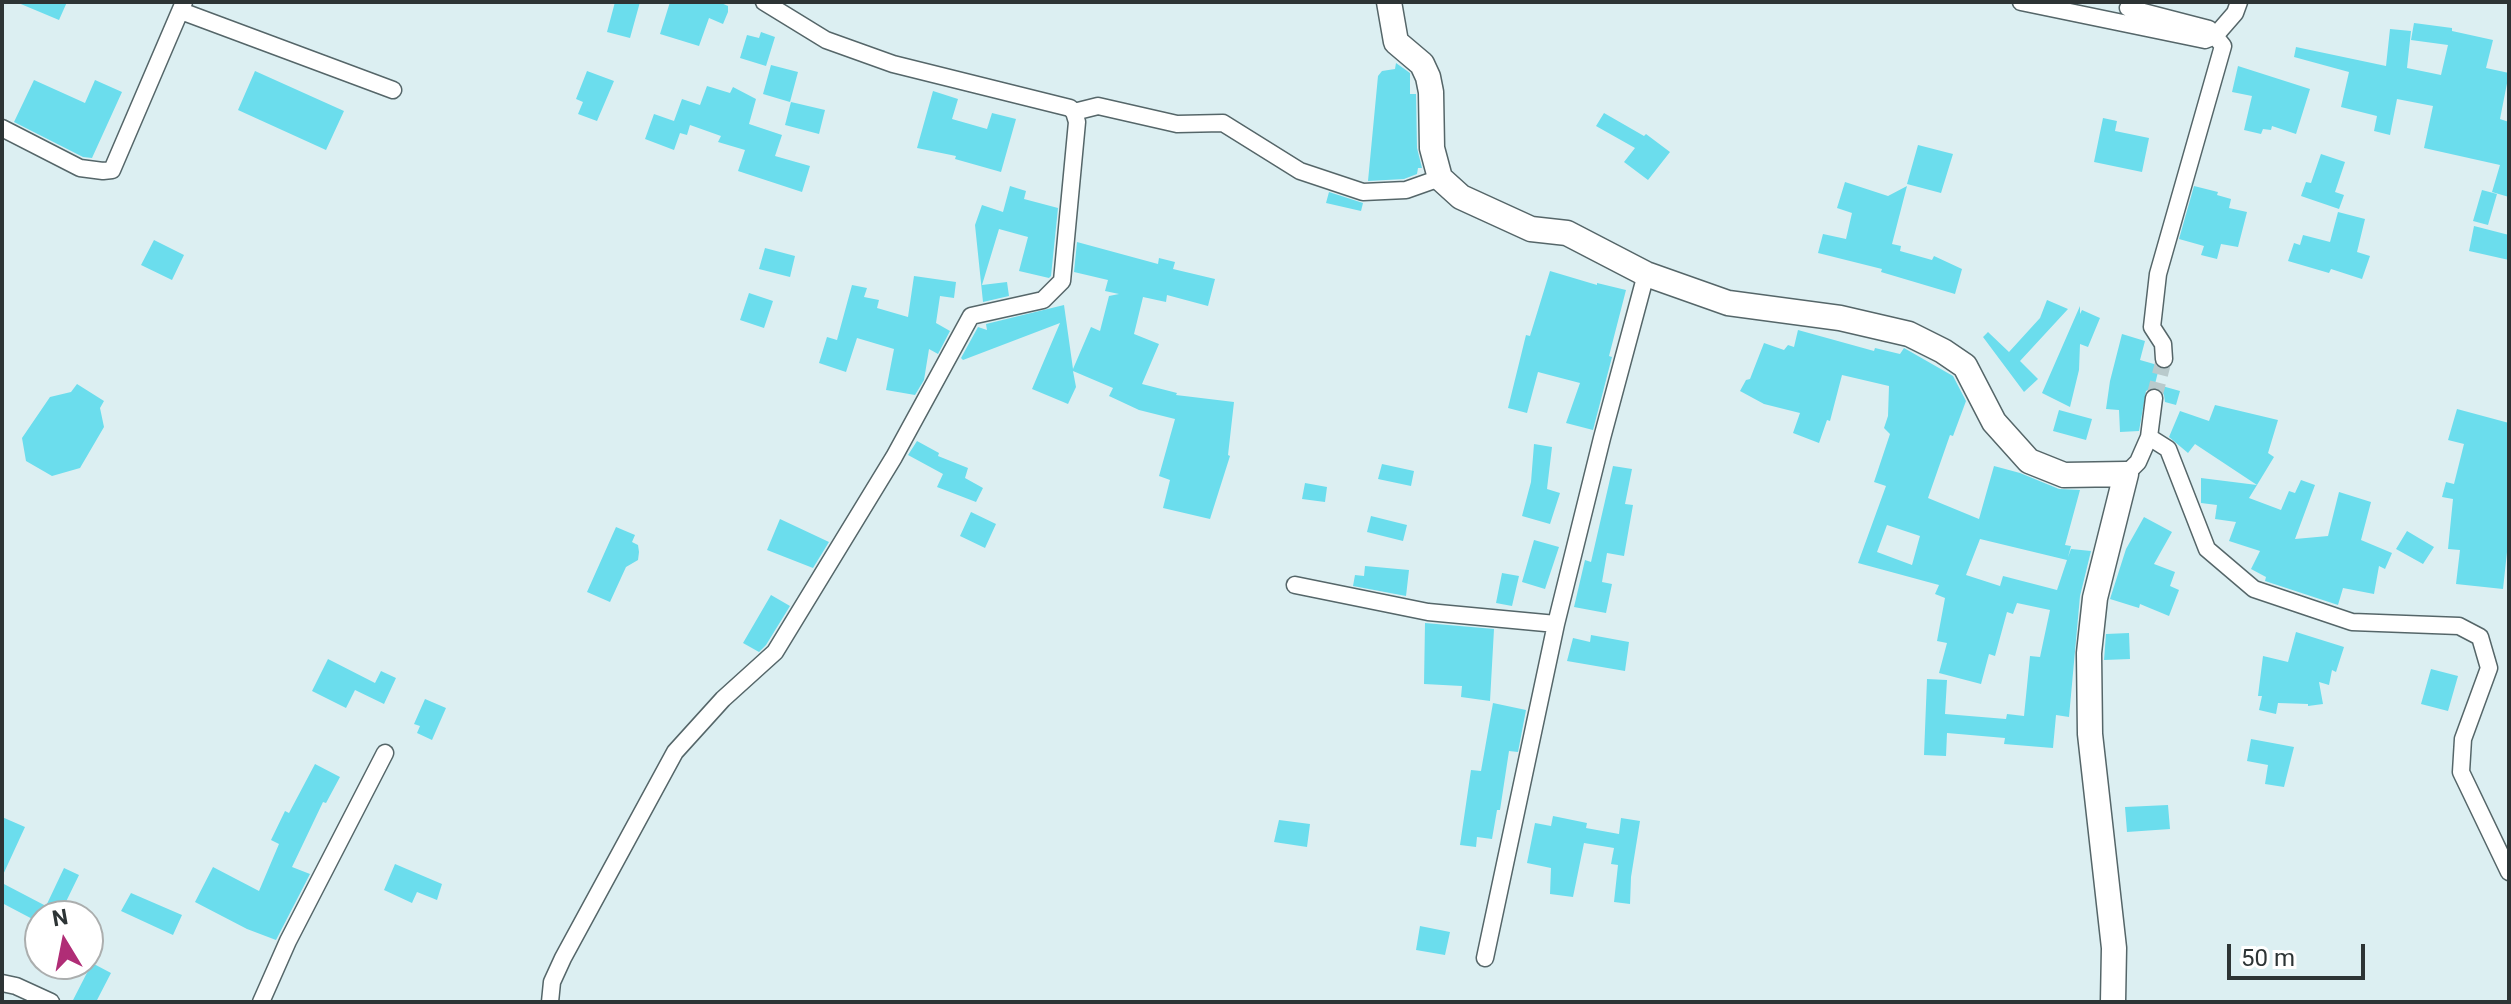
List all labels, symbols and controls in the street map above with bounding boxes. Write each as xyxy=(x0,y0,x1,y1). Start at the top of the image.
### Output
north arrow xyxy=(24,900,104,980)
text: N xyxy=(50,904,70,932)
scale bar xyxy=(2231,928,2369,978)
text: 50 m xyxy=(2241,944,2295,972)

